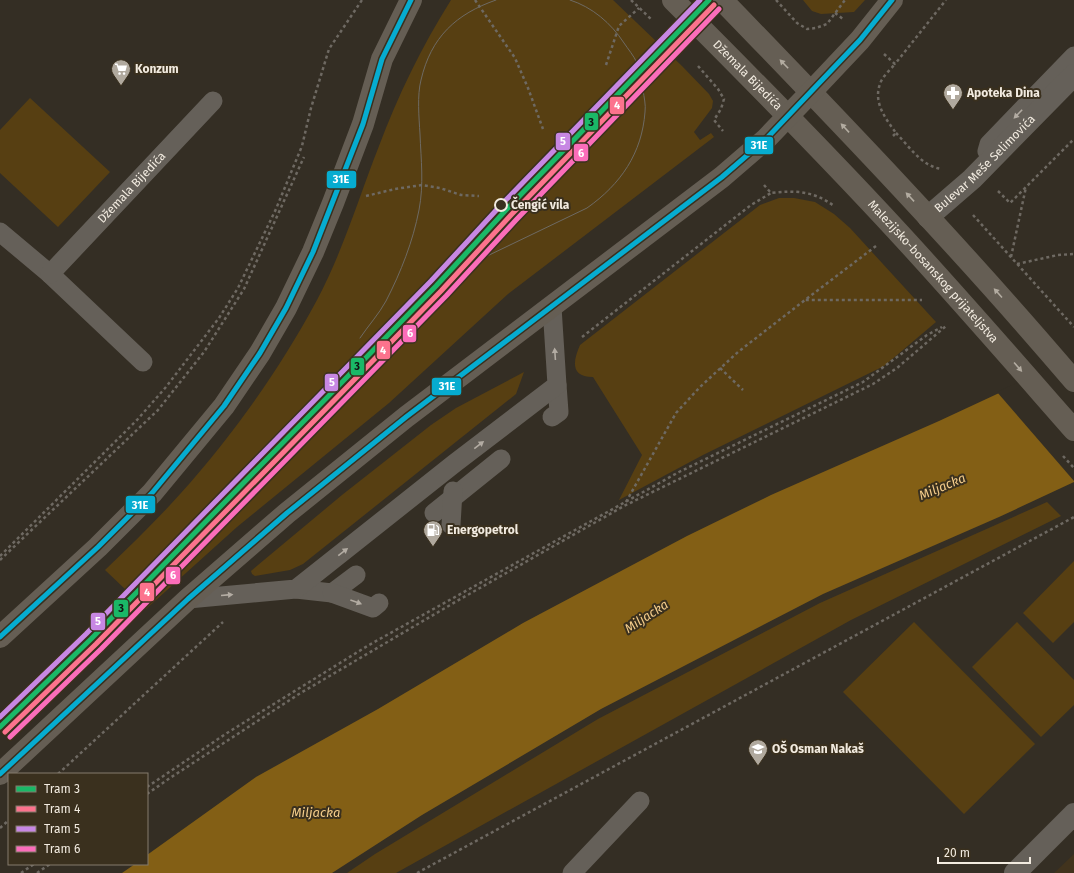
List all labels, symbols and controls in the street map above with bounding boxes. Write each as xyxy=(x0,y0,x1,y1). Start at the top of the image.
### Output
street label: Džemala Bijedića xyxy=(710,37,785,113)
supermarket icon: Konzum xyxy=(110,58,132,86)
one-way arrow xyxy=(779,59,789,69)
place label: Konzum xyxy=(135,62,179,76)
pharmacy icon: Apoteka Dina xyxy=(942,82,964,110)
place label: Apoteka Dina xyxy=(966,86,1040,100)
line badge: 4 xyxy=(609,96,625,115)
text: 4 xyxy=(614,99,620,112)
one-way arrow xyxy=(1013,109,1023,119)
line badge: 3 xyxy=(584,112,599,131)
street label: Bulevar Meše Selimovića xyxy=(932,112,1038,215)
text: 3 xyxy=(587,116,594,129)
one-way arrow xyxy=(840,123,850,133)
line badge: 5 xyxy=(555,132,571,151)
text: 5 xyxy=(560,135,566,148)
line badge: 31E xyxy=(744,136,774,155)
text: 31E xyxy=(750,139,767,152)
line badge: 6 xyxy=(573,143,589,162)
text: 6 xyxy=(578,147,584,160)
street label: Džemala Bijedića xyxy=(95,149,168,226)
line badge: 31E xyxy=(326,170,357,189)
text: 31E xyxy=(332,173,349,186)
one-way arrow xyxy=(905,192,915,202)
place label: Čengić vila xyxy=(511,196,570,212)
street label: Malezijsko-bosanskog prijateljstva xyxy=(865,197,1001,346)
marker: Čengić vila xyxy=(494,198,508,212)
one-way arrow xyxy=(993,287,1002,298)
line badge: 6 xyxy=(402,324,417,343)
text: 6 xyxy=(407,327,413,340)
line badge: 4 xyxy=(376,340,391,360)
text: 4 xyxy=(380,344,386,357)
one-way arrow xyxy=(551,348,558,360)
line badge: 3 xyxy=(350,357,365,376)
text: 3 xyxy=(353,360,360,373)
one-way arrow xyxy=(1014,362,1023,373)
line badge: 5 xyxy=(324,373,339,392)
text: 5 xyxy=(329,376,335,389)
line badge: 31E xyxy=(431,377,462,396)
text: 31E xyxy=(438,380,455,393)
one-way arrow xyxy=(473,441,484,449)
water label: Miljacka xyxy=(917,470,968,503)
line badge: 31E xyxy=(125,495,156,514)
text: 31E xyxy=(131,499,148,512)
fuel station icon: Energopetrol xyxy=(422,519,444,547)
place label: Energopetrol xyxy=(447,523,519,537)
one-way arrow xyxy=(338,547,349,556)
line badge: 6 xyxy=(165,566,181,585)
text: 6 xyxy=(170,569,176,582)
line badge: 4 xyxy=(139,582,155,602)
text: 4 xyxy=(144,586,150,599)
one-way arrow xyxy=(221,592,233,599)
water label: Miljacka xyxy=(622,597,671,636)
line badge: 3 xyxy=(113,599,129,618)
one-way arrow xyxy=(351,599,363,605)
text: 3 xyxy=(117,602,124,615)
line badge: 5 xyxy=(90,612,106,631)
text: 5 xyxy=(95,615,101,628)
school or university icon: OŠ Osman Nakaš xyxy=(747,738,769,766)
place label: OŠ Osman Nakaš xyxy=(772,740,864,756)
legend xyxy=(8,773,148,865)
text: Tram 3 xyxy=(44,782,80,796)
text: Tram 4 xyxy=(44,802,81,816)
water label: Miljacka xyxy=(291,805,341,820)
text: Tram 5 xyxy=(44,822,80,836)
scale bar xyxy=(938,839,1030,865)
text: Tram 6 xyxy=(44,842,80,856)
text: 20 m xyxy=(944,846,970,860)

